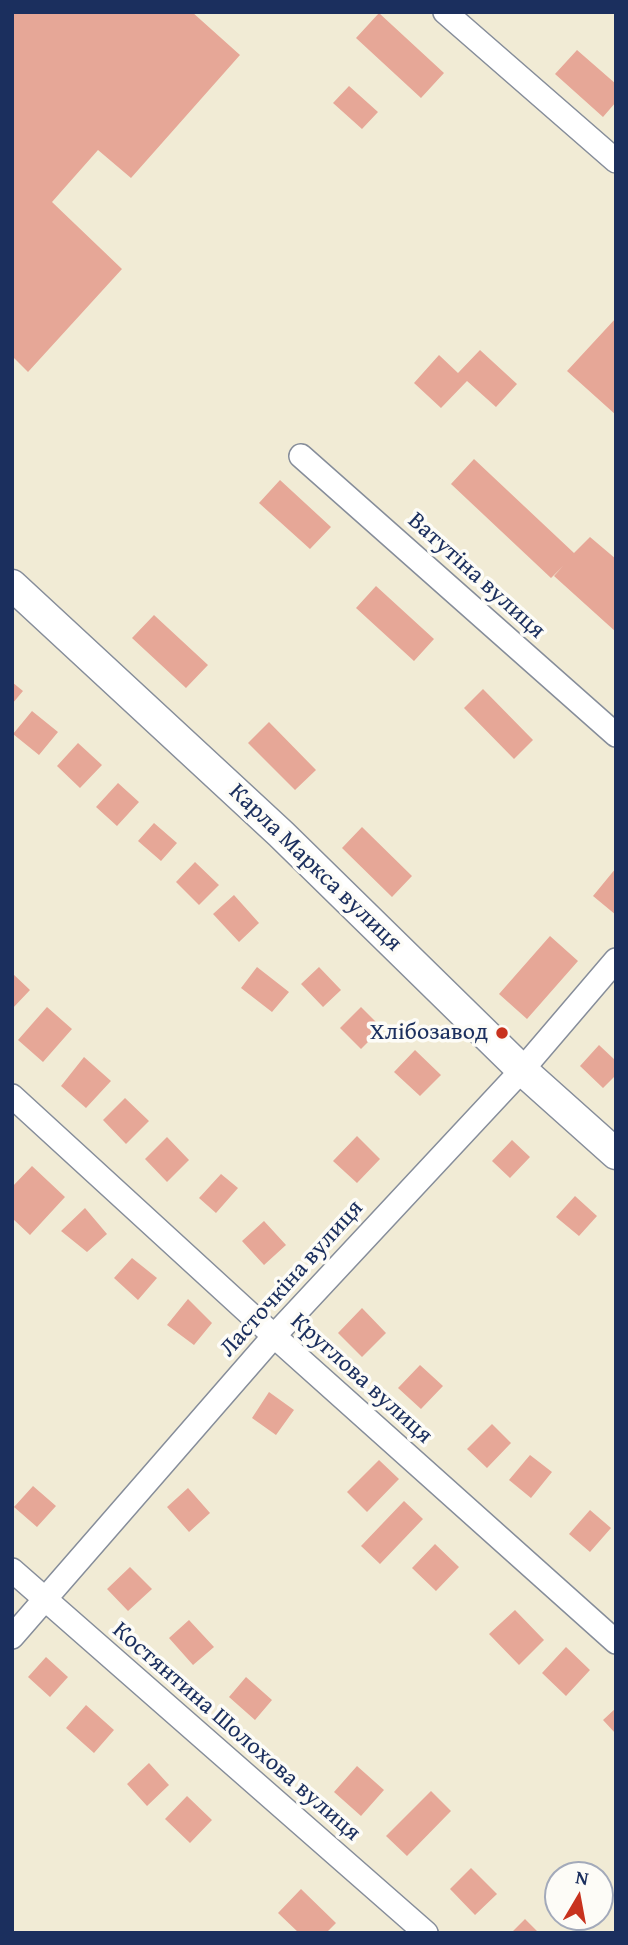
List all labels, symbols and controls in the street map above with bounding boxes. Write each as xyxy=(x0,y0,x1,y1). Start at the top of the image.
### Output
street label: Ватутіна вулиця xyxy=(401,507,551,645)
street label: Карла Маркса вулиця xyxy=(222,778,408,958)
place label: Хлібозавод xyxy=(370,1019,488,1047)
marker: Хлібозавод xyxy=(494,1025,510,1041)
street label: Ласточкіна вулиця xyxy=(214,1195,370,1363)
street label: Круглова вулиця xyxy=(284,1308,438,1450)
street label: Костянтина Шолохова вулиця xyxy=(106,1616,366,1848)
north arrow xyxy=(544,1861,614,1931)
text: N xyxy=(574,1862,591,1892)

